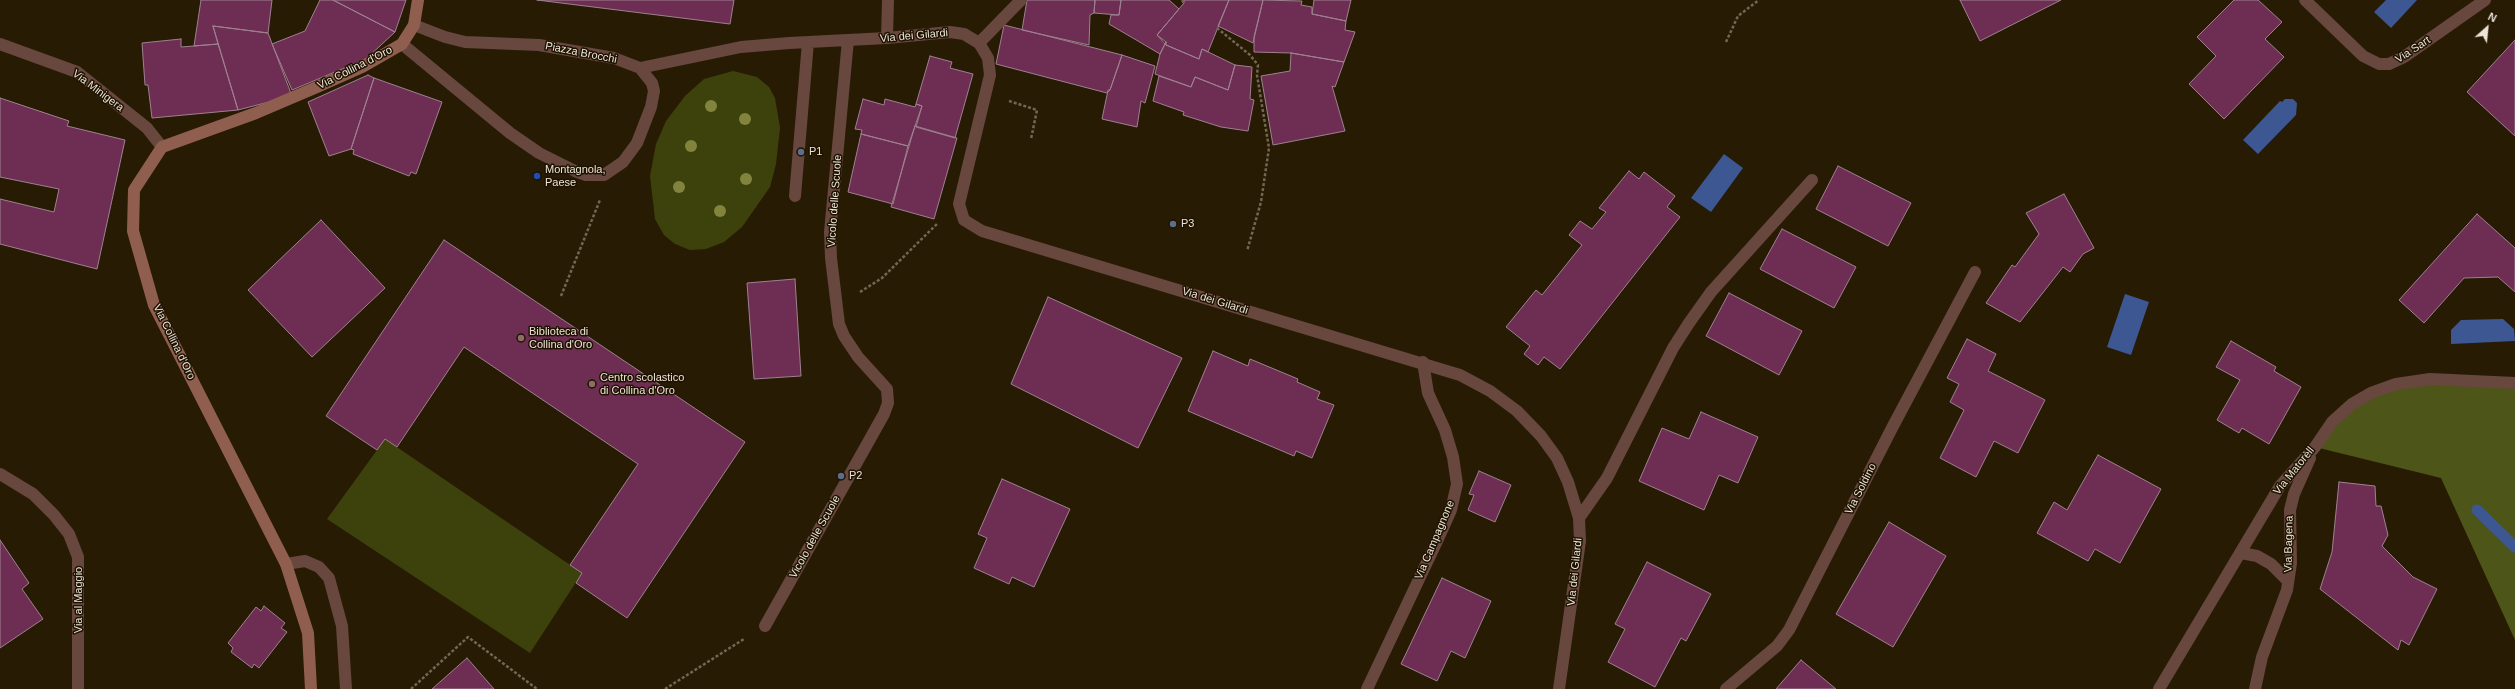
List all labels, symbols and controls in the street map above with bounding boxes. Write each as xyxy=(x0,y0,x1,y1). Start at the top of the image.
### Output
north arrow xyxy=(2467,8,2507,48)
text: N xyxy=(2486,10,2499,24)
street label: Via dei Gilardi xyxy=(879,26,949,46)
street label: Via Sart xyxy=(2393,34,2433,66)
street label: Piazza Brocchi xyxy=(544,40,618,66)
street label: Via Collina d'Oro xyxy=(315,44,395,92)
street label: Via Minigera xyxy=(70,67,126,115)
place label: P1 xyxy=(809,145,822,159)
marker: P1 xyxy=(796,147,806,157)
street label: Vicolo delle Scuole xyxy=(825,154,845,248)
place label: Montagnola, Paese xyxy=(545,163,606,189)
marker: Montagnola, Paese xyxy=(532,171,542,181)
place label: P3 xyxy=(1181,217,1194,231)
marker: P3 xyxy=(1168,219,1178,229)
street label: Via dei Gilardi xyxy=(1180,285,1250,317)
street label: Via Collina d'Oro xyxy=(150,302,198,382)
place label: Biblioteca di Collina d'Oro xyxy=(529,325,592,351)
marker: Biblioteca di Collina d'Oro xyxy=(516,333,526,343)
place label: Centro scolastico di Collina d'Oro xyxy=(600,371,684,397)
marker: Centro scolastico di Collina d'Oro xyxy=(587,379,597,389)
street label: Via Matorèll xyxy=(2271,444,2317,498)
street label: Via Soldino xyxy=(1843,461,1879,517)
place label: P2 xyxy=(849,469,862,483)
marker: P2 xyxy=(836,471,846,481)
street label: Vicolo delle Scuole xyxy=(787,493,843,581)
street label: Via Campagnone xyxy=(1412,498,1458,582)
street label: Via Bagena xyxy=(2282,516,2296,572)
street label: Via dei Gilardi xyxy=(1565,537,1585,607)
street label: Via al Maggio xyxy=(72,567,86,633)

